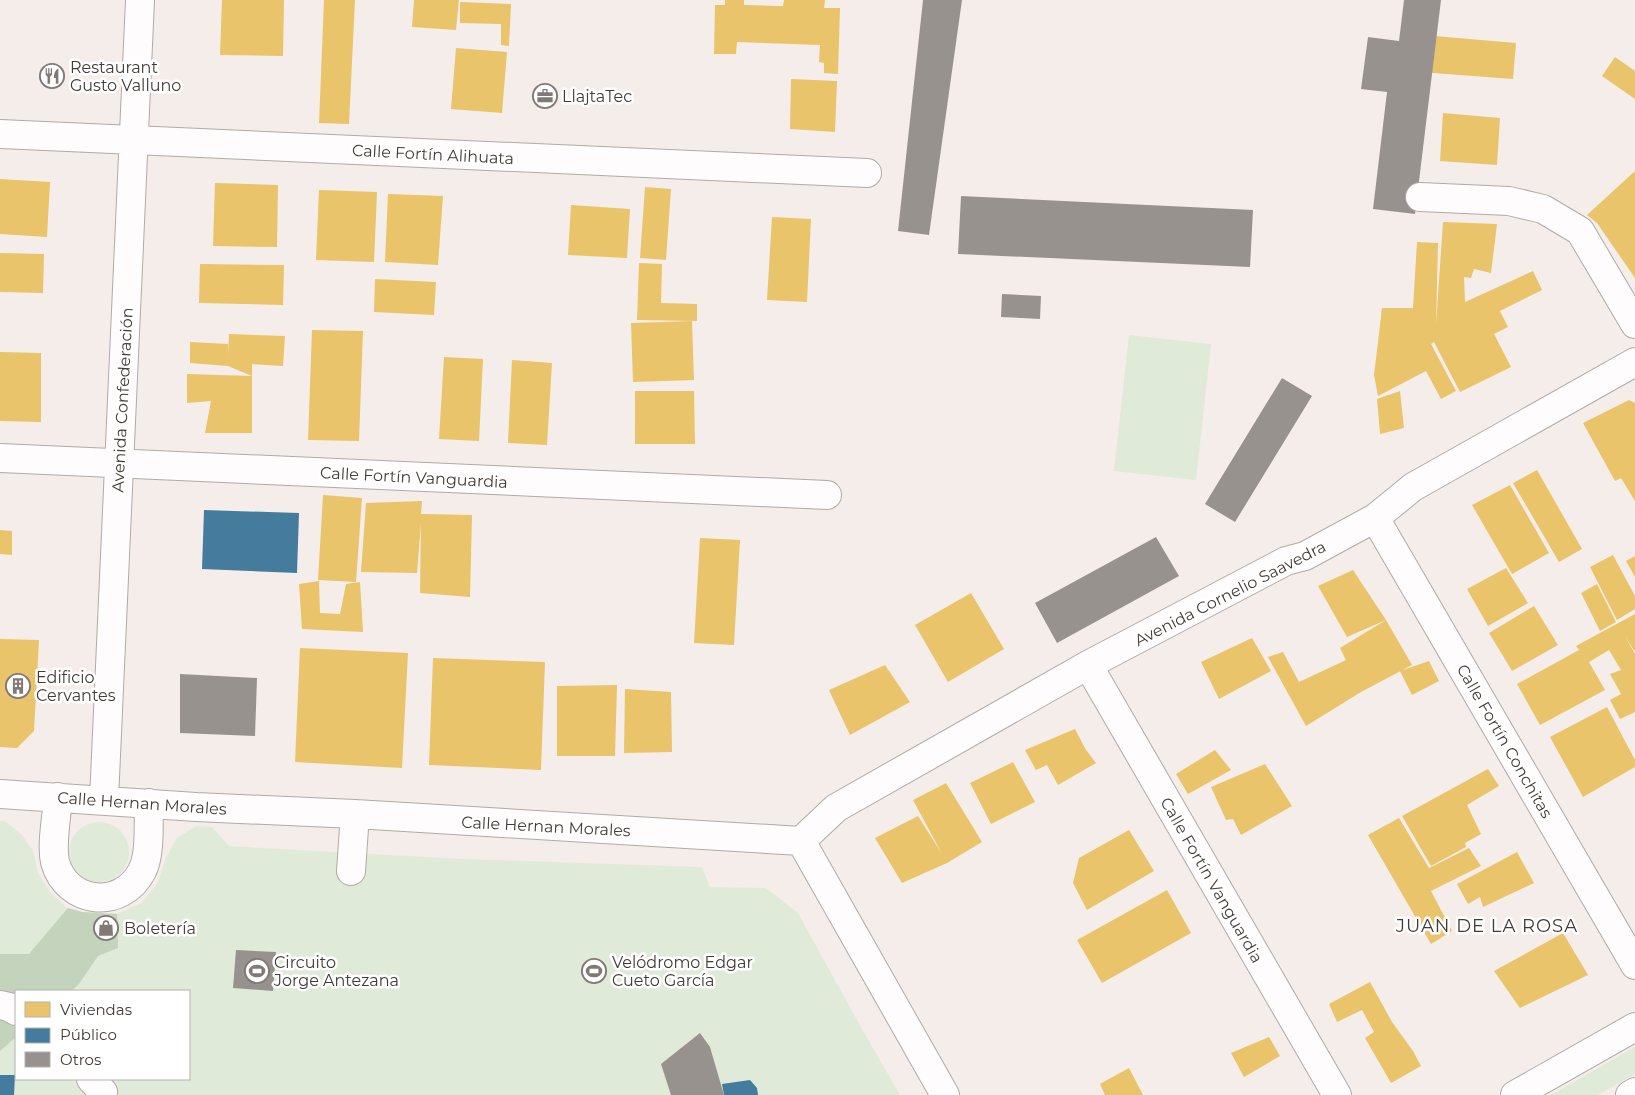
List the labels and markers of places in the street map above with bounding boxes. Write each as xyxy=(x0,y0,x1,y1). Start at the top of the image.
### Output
place label: Restaurant Gusto Valluno xyxy=(70,58,181,95)
restaurant icon: Restaurant Gusto Valluno xyxy=(39,63,65,89)
office icon: LlajtaTec xyxy=(532,83,558,109)
place label: LlajtaTec xyxy=(562,87,632,106)
place label: Edificio Cervantes xyxy=(36,668,116,705)
building icon: Edificio Cervantes xyxy=(5,673,31,699)
shop icon: Boletería xyxy=(93,915,119,941)
place label: Boletería xyxy=(124,919,196,938)
place label: Circuito Jorge Antezana xyxy=(273,953,399,990)
place label: Velódromo Edgar Cueto García xyxy=(612,953,753,990)
sports icon: Circuito Jorge Antezana xyxy=(244,958,270,984)
sports icon: Velódromo Edgar Cueto García xyxy=(581,958,607,984)

